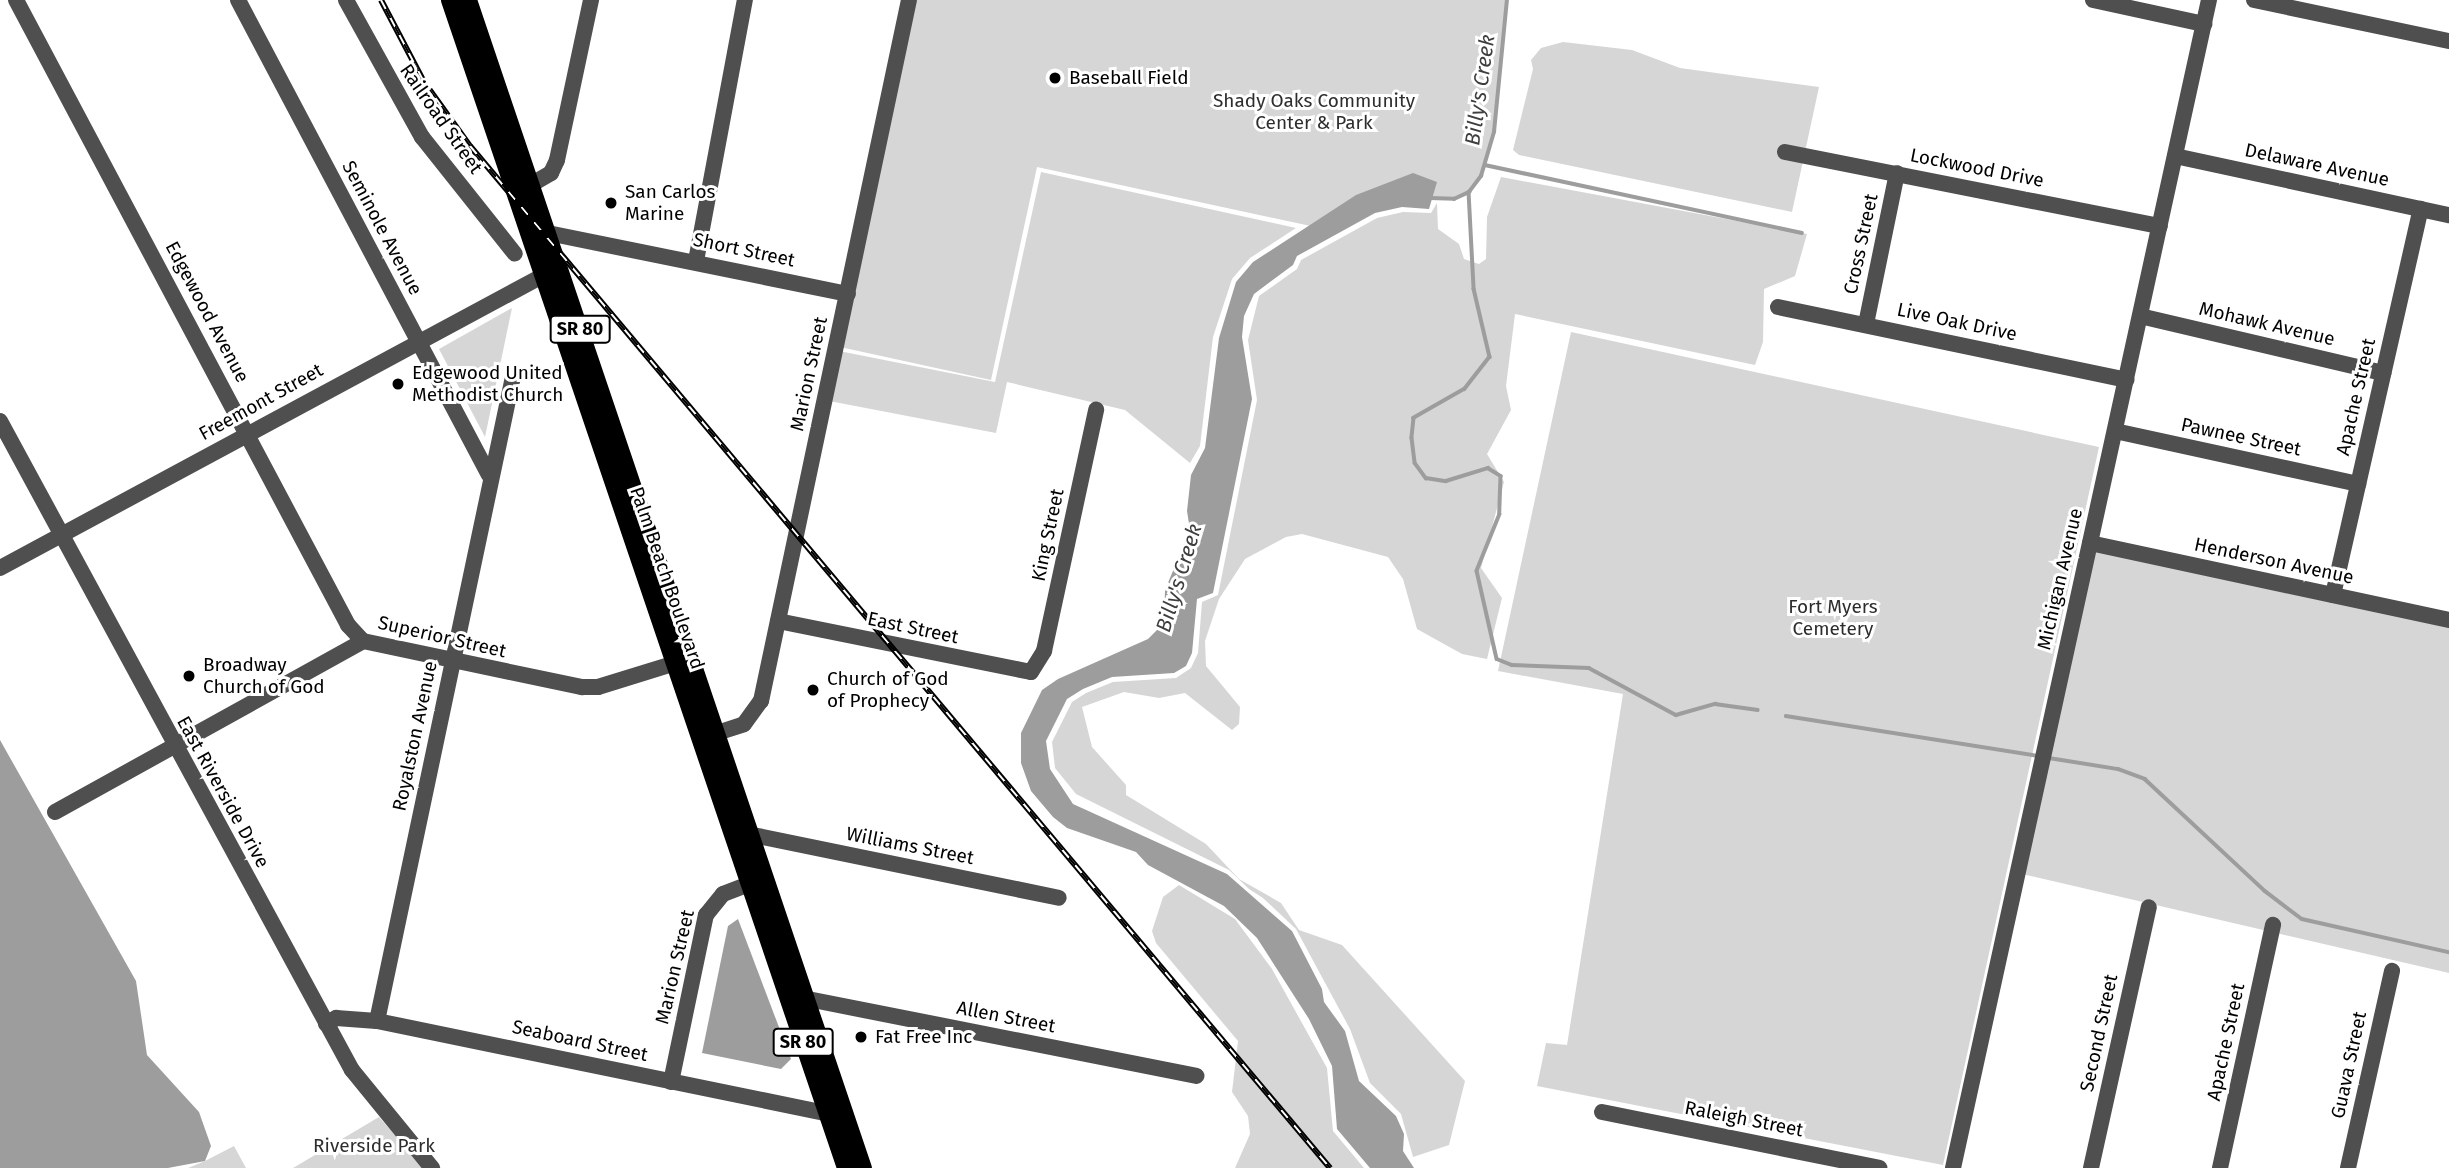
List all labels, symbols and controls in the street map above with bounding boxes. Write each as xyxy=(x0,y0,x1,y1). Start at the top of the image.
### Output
water label: Billy's Creek xyxy=(1460,33,1500,147)
street label: Railroad Street xyxy=(395,60,487,178)
place label: Baseball Field xyxy=(1069,67,1189,89)
marker: Baseball Field xyxy=(1047,70,1063,86)
park label: Shady Oaks Community Center & Park xyxy=(1213,90,1415,134)
street label: Delaware Avenue xyxy=(2243,139,2391,191)
street label: Lockwood Drive xyxy=(1908,144,2046,192)
street label: Seminole Avenue xyxy=(337,157,427,299)
place label: San Carlos Marine xyxy=(625,181,715,225)
street label: Cross Street xyxy=(1839,192,1883,296)
marker: San Carlos Marine xyxy=(603,195,619,211)
street label: Short Street xyxy=(691,228,797,272)
street label: Edgewood Avenue xyxy=(160,238,254,386)
street label: Mohawk Avenue xyxy=(2197,297,2337,351)
street label: Live Oak Drive xyxy=(1895,298,2019,346)
road number: SR 80 xyxy=(548,314,612,344)
street label: Marion Street xyxy=(786,315,832,433)
street label: Apache Street xyxy=(2331,336,2381,458)
street label: Freemont Street xyxy=(195,359,327,445)
place label: Edgewood United Methodist Church xyxy=(412,362,563,406)
marker: Edgewood United Methodist Church xyxy=(390,376,406,392)
street label: Pawnee Street xyxy=(2179,413,2303,461)
street label: Palm Beach Boulevard xyxy=(625,484,709,672)
street label: King Street xyxy=(1027,487,1069,583)
street label: Michigan Avenue xyxy=(2033,506,2087,652)
water label: Billy's Creek xyxy=(1151,521,1207,635)
street label: Henderson Avenue xyxy=(2192,533,2356,589)
park label: Fort Myers Cemetery xyxy=(1788,596,1878,640)
street label: East Street xyxy=(865,607,961,649)
street label: Superior Street xyxy=(376,611,508,663)
place label: Broadway Church of God xyxy=(203,654,325,698)
street label: Royalston Avenue xyxy=(388,659,442,813)
marker: Broadway Church of God xyxy=(181,668,197,684)
place label: Church of God of Prophecy xyxy=(827,668,949,712)
marker: Church of God of Prophecy xyxy=(805,682,821,698)
street label: East Riverside Drive xyxy=(172,712,274,872)
street label: Williams Street xyxy=(844,822,976,870)
street label: Marion Street xyxy=(651,908,699,1026)
street label: Second Street xyxy=(2075,972,2123,1094)
street label: Apache Street xyxy=(2202,981,2250,1103)
street label: Allen Street xyxy=(955,996,1057,1038)
street label: Guava Street xyxy=(2327,1009,2371,1121)
street label: Seaboard Street xyxy=(510,1015,650,1067)
place label: Fat Free Inc xyxy=(875,1026,972,1048)
road number: SR 80 xyxy=(772,1028,834,1056)
marker: Fat Free Inc xyxy=(853,1029,869,1045)
street label: Raleigh Street xyxy=(1683,1096,1805,1142)
park label: Riverside Park xyxy=(313,1135,435,1157)

